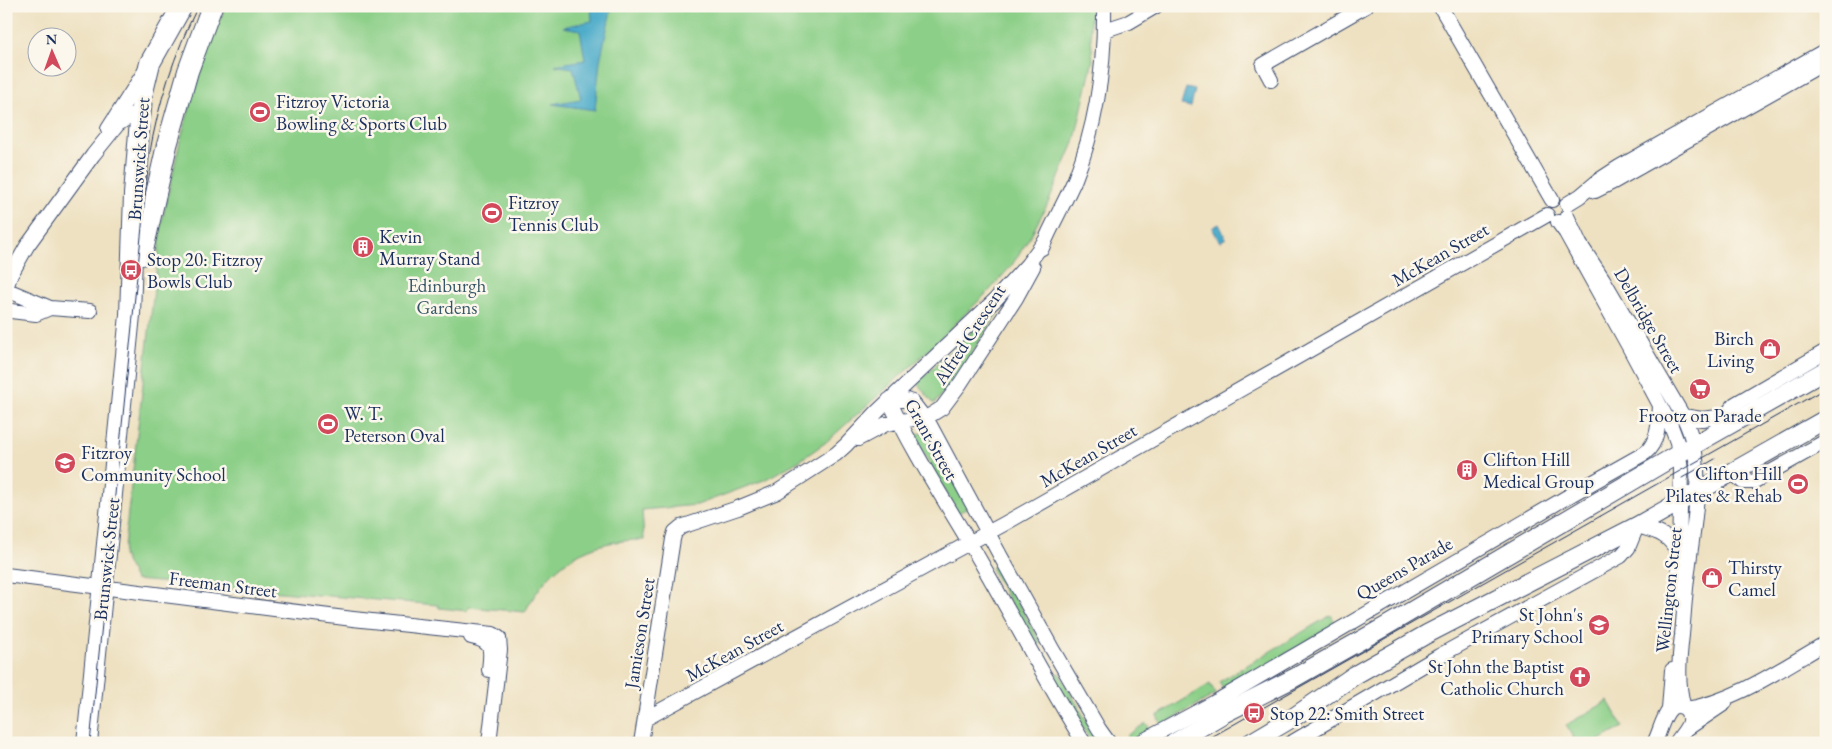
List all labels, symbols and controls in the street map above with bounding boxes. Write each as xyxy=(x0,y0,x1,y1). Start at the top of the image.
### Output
north arrow xyxy=(28,28,78,78)
text: N xyxy=(46,30,58,48)
place label: Fitzroy Victoria Bowling & Sports Club xyxy=(276,89,447,136)
street label: Brunswick Street xyxy=(122,97,155,222)
sports icon: Fitzroy Victoria Bowling & Sports Club xyxy=(248,100,272,124)
place label: Fitzroy Tennis Club xyxy=(508,190,599,237)
sports icon: Fitzroy Tennis Club xyxy=(480,201,504,225)
street label: McKean Street xyxy=(1387,217,1493,292)
place label: Kevin Murray Stand xyxy=(379,224,481,271)
building icon: Kevin Murray Stand xyxy=(351,235,375,259)
place label: Stop 20: Fitzroy Bowls Club xyxy=(147,247,263,294)
bus stop icon: Stop 20: Fitzroy Bowls Club xyxy=(119,258,143,282)
street label: Delbridge Street xyxy=(1608,263,1689,378)
park label: Edinburgh Gardens xyxy=(408,273,487,320)
street label: Alfred Crescent xyxy=(927,279,1011,390)
place label: Birch Living xyxy=(1707,326,1755,373)
shop icon: Birch Living xyxy=(1758,337,1782,361)
supermarket icon: Frootz on Parade xyxy=(1688,377,1712,401)
street label: Grant Street xyxy=(899,394,964,484)
place label: W. T. Peterson Oval xyxy=(344,401,445,448)
place label: Frootz on Parade xyxy=(1638,403,1762,428)
sports icon: W. T. Peterson Oval xyxy=(316,412,340,436)
street label: McKean Street xyxy=(1035,418,1141,493)
place label: Fitzroy Community School xyxy=(81,440,226,487)
place label: Clifton Hill Medical Group xyxy=(1483,447,1594,494)
school or university icon: Fitzroy Community School xyxy=(53,451,77,475)
building icon: Clifton Hill Medical Group xyxy=(1455,458,1479,482)
place label: Clifton Hill Pilates & Rehab xyxy=(1665,461,1782,508)
sports icon: Clifton Hill Pilates & Rehab xyxy=(1786,472,1810,496)
street label: Brunswick Street xyxy=(88,496,125,622)
street label: Wellington Street xyxy=(1649,526,1688,654)
street label: Queens Parade xyxy=(1352,531,1457,606)
place label: Thirsty Camel xyxy=(1728,555,1783,602)
street label: Freeman Street xyxy=(167,565,278,604)
shop icon: Thirsty Camel xyxy=(1700,566,1724,590)
street label: Jamieson Street xyxy=(618,576,661,692)
place label: St John's Primary School xyxy=(1471,602,1583,649)
street label: McKean Street xyxy=(681,613,788,688)
school or university icon: St John's Primary School xyxy=(1587,613,1611,637)
place label: St John the Baptist Catholic Church xyxy=(1428,654,1564,701)
church icon: St John the Baptist Catholic Church xyxy=(1568,665,1592,689)
bus stop icon: Stop 22: Smith Street xyxy=(1242,701,1266,725)
place label: Stop 22: Smith Street xyxy=(1270,701,1424,726)

